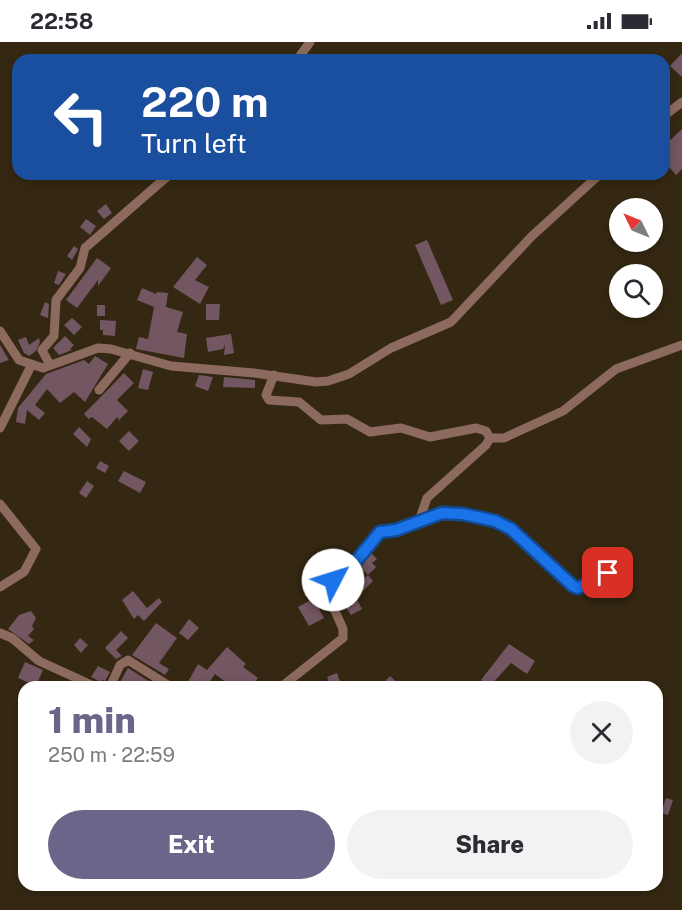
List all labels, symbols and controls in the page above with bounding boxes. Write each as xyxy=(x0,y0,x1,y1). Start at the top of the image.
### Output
text: 22:58 xyxy=(30,8,93,34)
text: 220 m xyxy=(141,77,269,126)
icon: left xyxy=(42,78,120,156)
text: Turn left xyxy=(141,127,247,159)
north arrow xyxy=(609,198,663,252)
map controls xyxy=(609,198,663,318)
button: search xyxy=(609,264,663,318)
pin xyxy=(582,547,633,598)
position arrow xyxy=(301,548,365,612)
icon: arrive xyxy=(591,556,624,589)
text: 1 min xyxy=(48,699,136,741)
button: close xyxy=(570,701,633,764)
text: 250 m · 22:59 xyxy=(48,743,175,767)
button: Exit xyxy=(48,810,335,879)
button: Share xyxy=(347,810,633,879)

